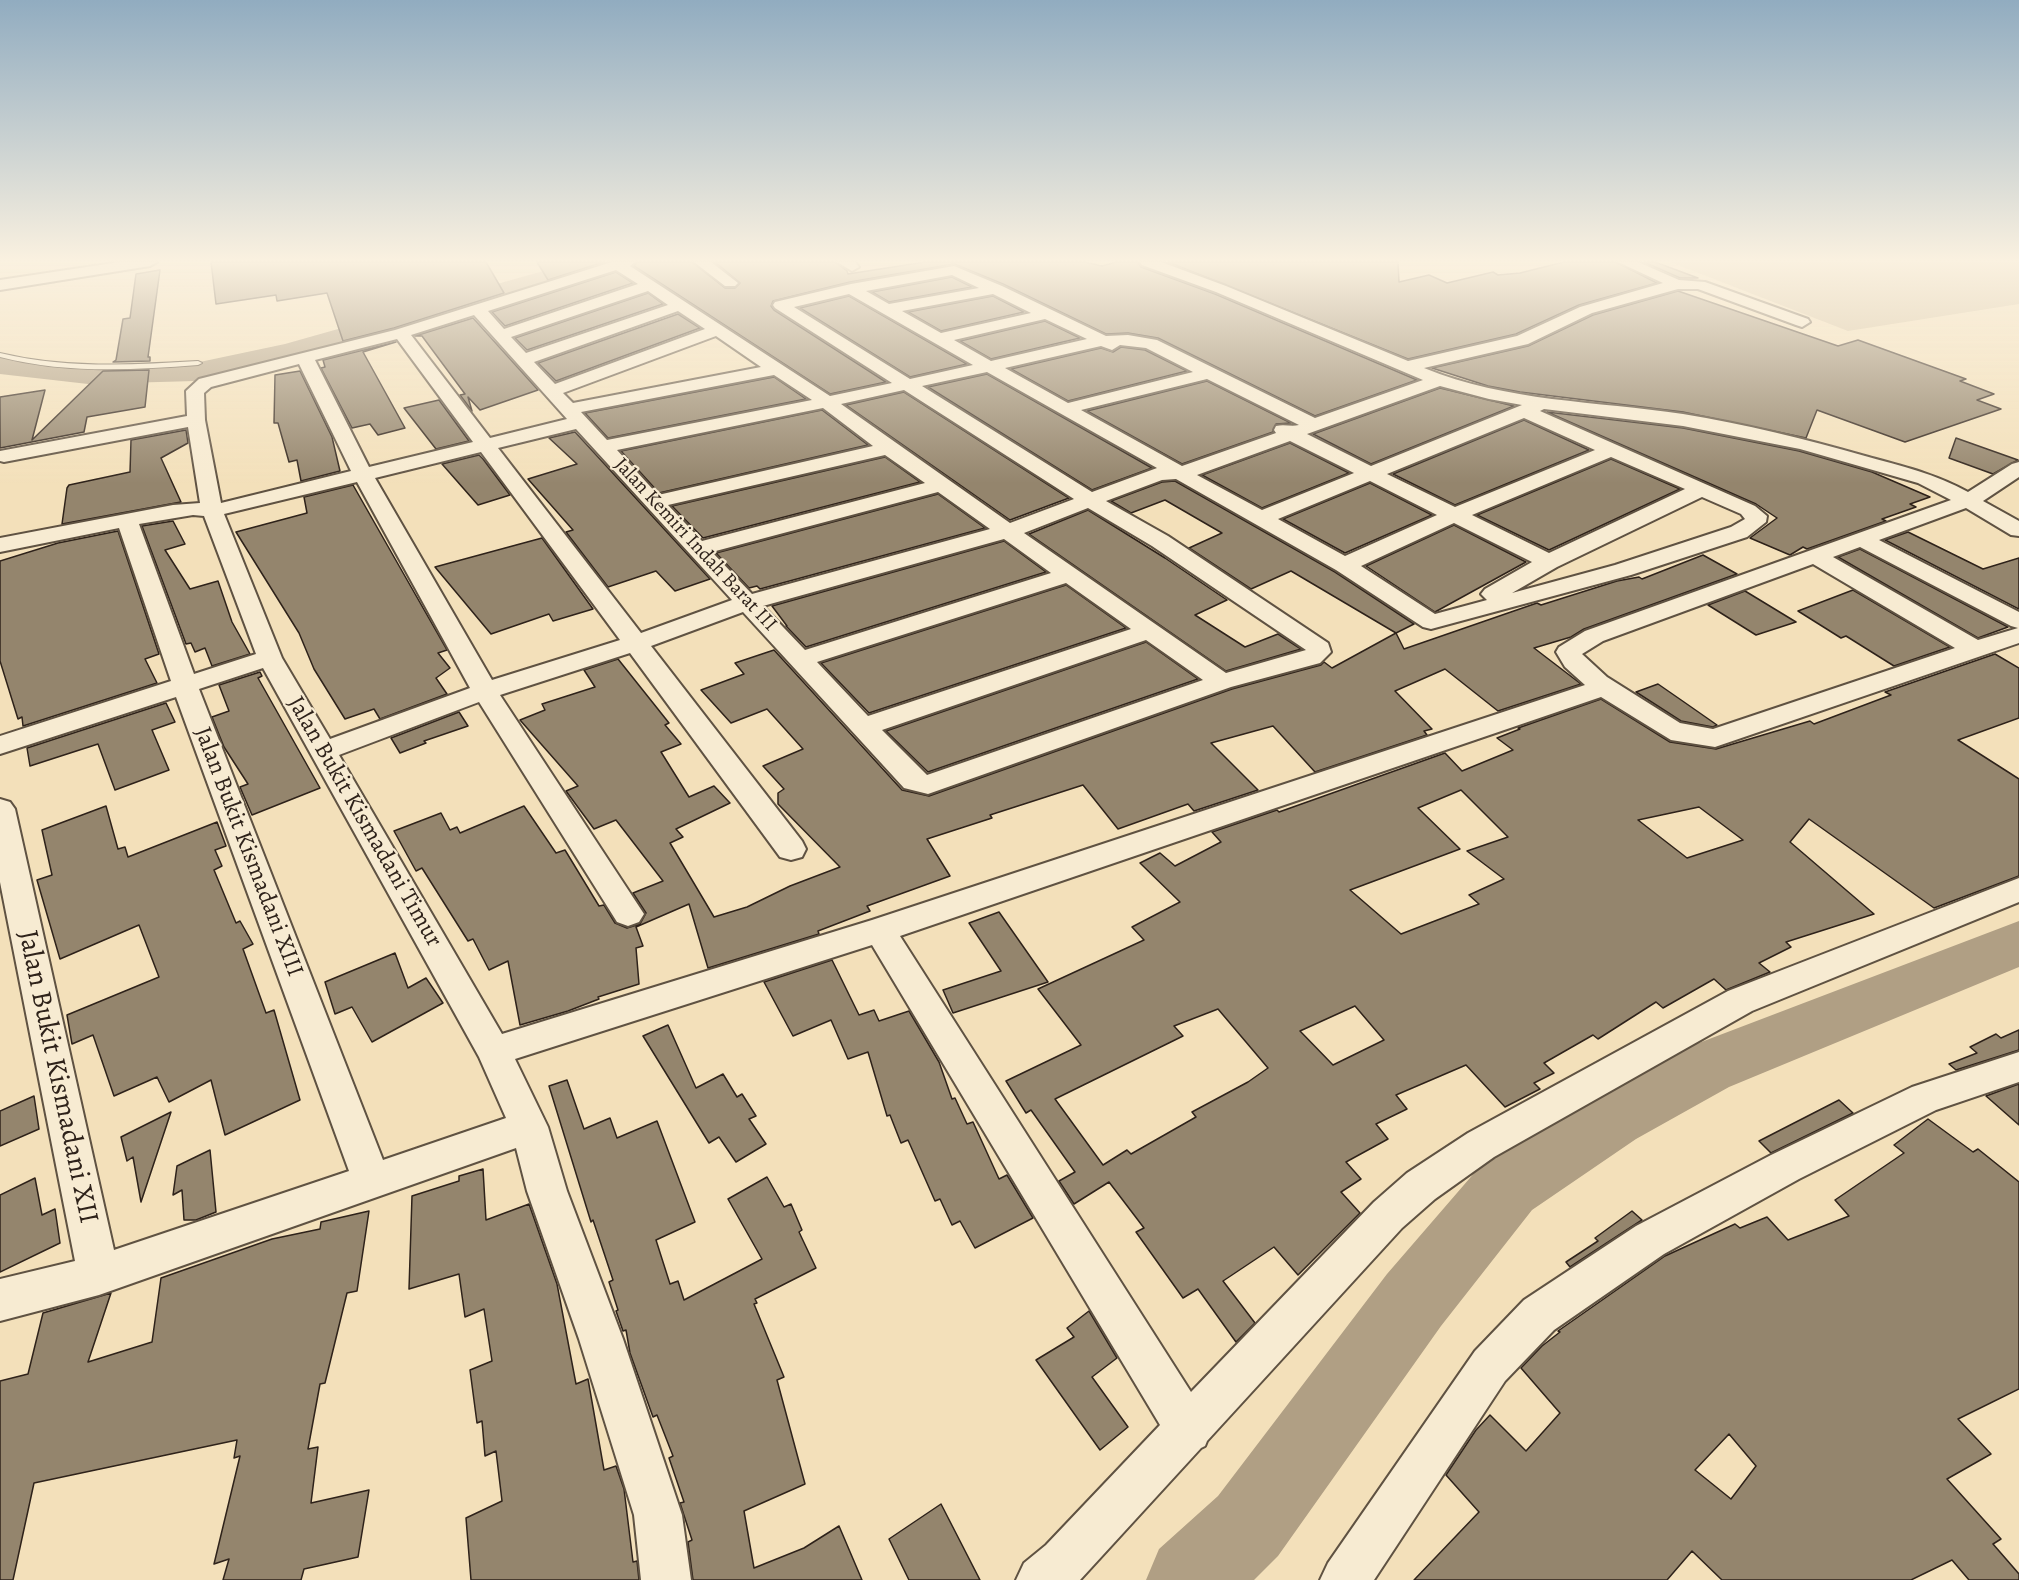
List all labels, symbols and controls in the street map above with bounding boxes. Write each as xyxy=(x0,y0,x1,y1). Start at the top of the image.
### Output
street label: Jalan Kemiri Indah Barat III xyxy=(609,454,781,636)
street label: Jalan Bukit Kismadani Timur xyxy=(280,692,448,952)
street label: Jalan Bukit Kismadani XIII xyxy=(187,723,309,981)
street label: Jalan Bukit Kismadani XII xyxy=(9,927,105,1227)

